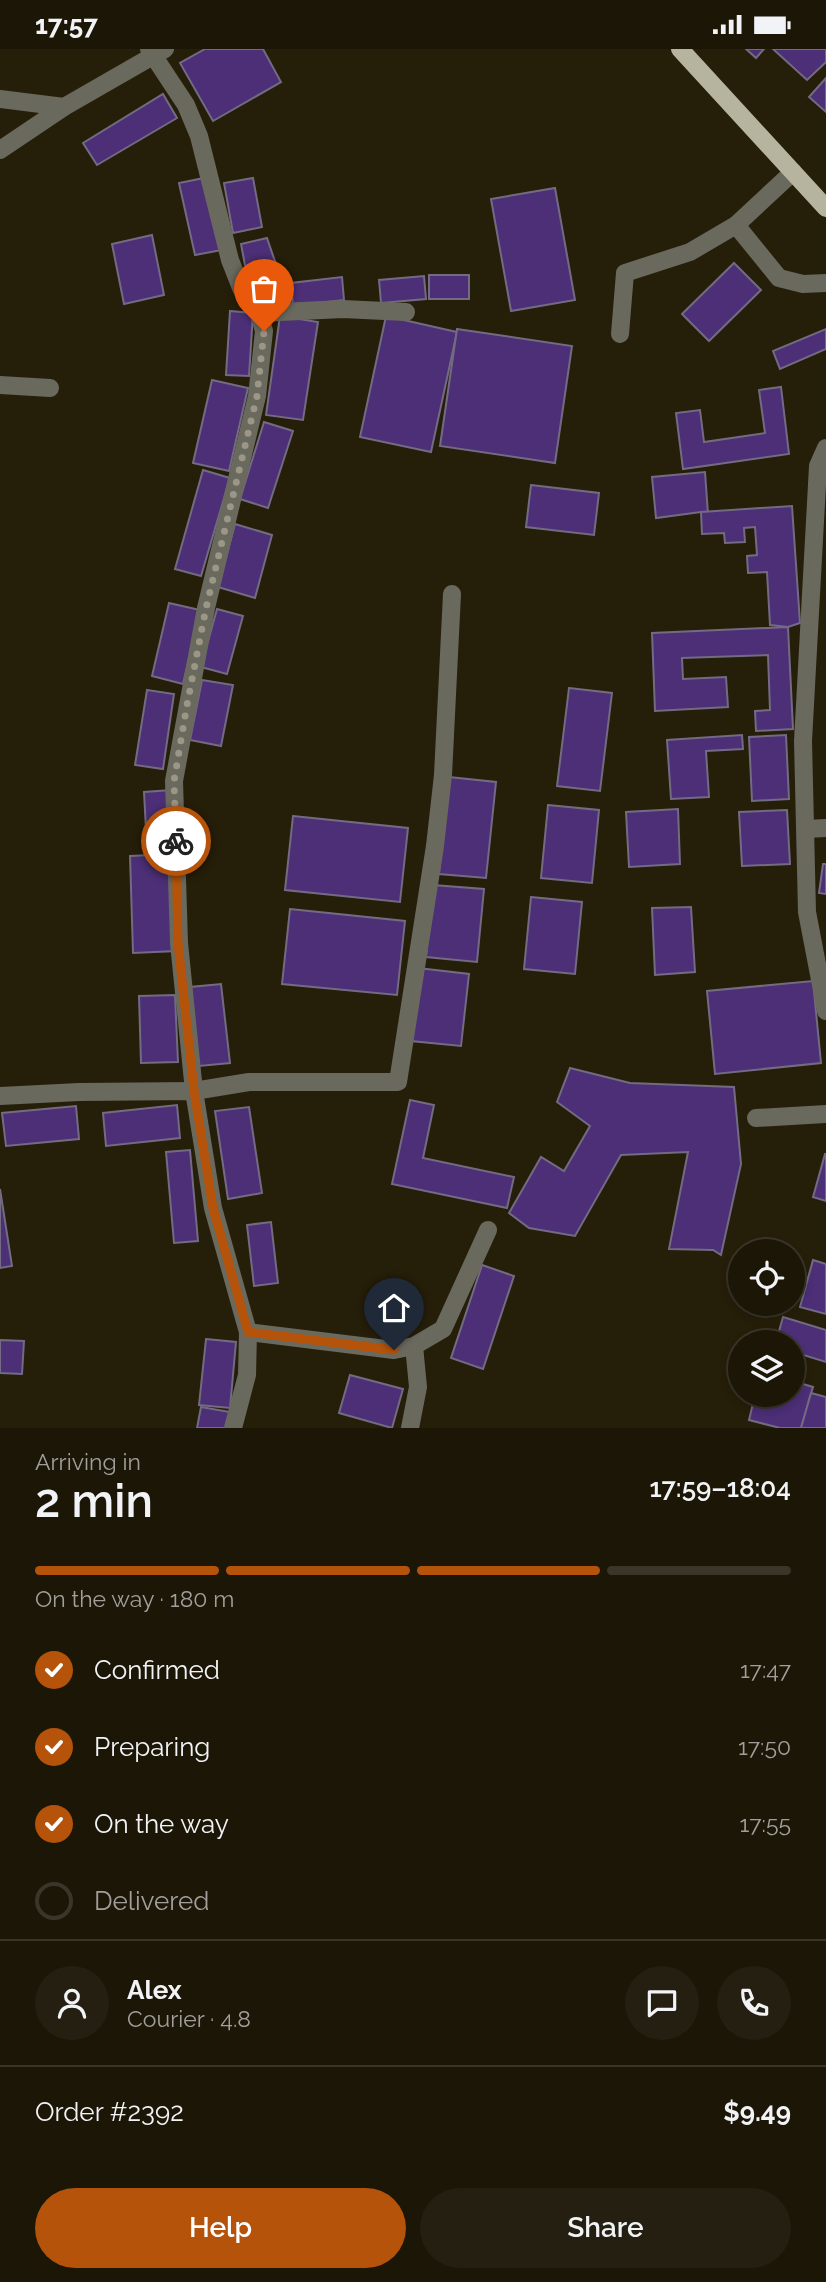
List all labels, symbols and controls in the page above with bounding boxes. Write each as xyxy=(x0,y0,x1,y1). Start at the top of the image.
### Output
text: 17:57 xyxy=(35,10,98,40)
pin xyxy=(234,259,294,331)
icon: bag xyxy=(245,270,283,308)
courier xyxy=(141,806,211,876)
icon: bike xyxy=(157,822,195,860)
map controls xyxy=(728,1239,805,1407)
button: locate xyxy=(728,1239,805,1316)
pin xyxy=(364,1278,424,1350)
icon: home xyxy=(375,1289,413,1327)
button: layers xyxy=(728,1330,805,1407)
text: Arriving in xyxy=(35,1448,141,1475)
text: 17:59–18:04 xyxy=(649,1473,791,1503)
text: 2 min xyxy=(35,1474,153,1528)
text: On the way · 180 m xyxy=(35,1585,234,1612)
icon: check xyxy=(35,1651,73,1689)
text: Confirmed xyxy=(94,1655,220,1685)
text: 17:47 xyxy=(740,1656,791,1683)
icon: check xyxy=(35,1728,73,1766)
text: Preparing xyxy=(94,1732,210,1762)
text: 17:50 xyxy=(738,1733,791,1760)
icon: check xyxy=(35,1805,73,1843)
text: On the way xyxy=(94,1809,229,1839)
text: 17:55 xyxy=(740,1810,791,1837)
text: Delivered xyxy=(94,1886,209,1916)
button: person xyxy=(35,1966,109,2040)
button: chat xyxy=(625,1966,699,2040)
button: phone xyxy=(717,1966,791,2040)
text: Alex xyxy=(127,1975,182,2005)
text: Courier · 4.8 xyxy=(127,2005,251,2032)
text: Order #2392 xyxy=(35,2097,184,2127)
text: $9.49 xyxy=(723,2097,791,2127)
button: Help xyxy=(35,2188,406,2268)
button: Share xyxy=(420,2188,791,2268)

